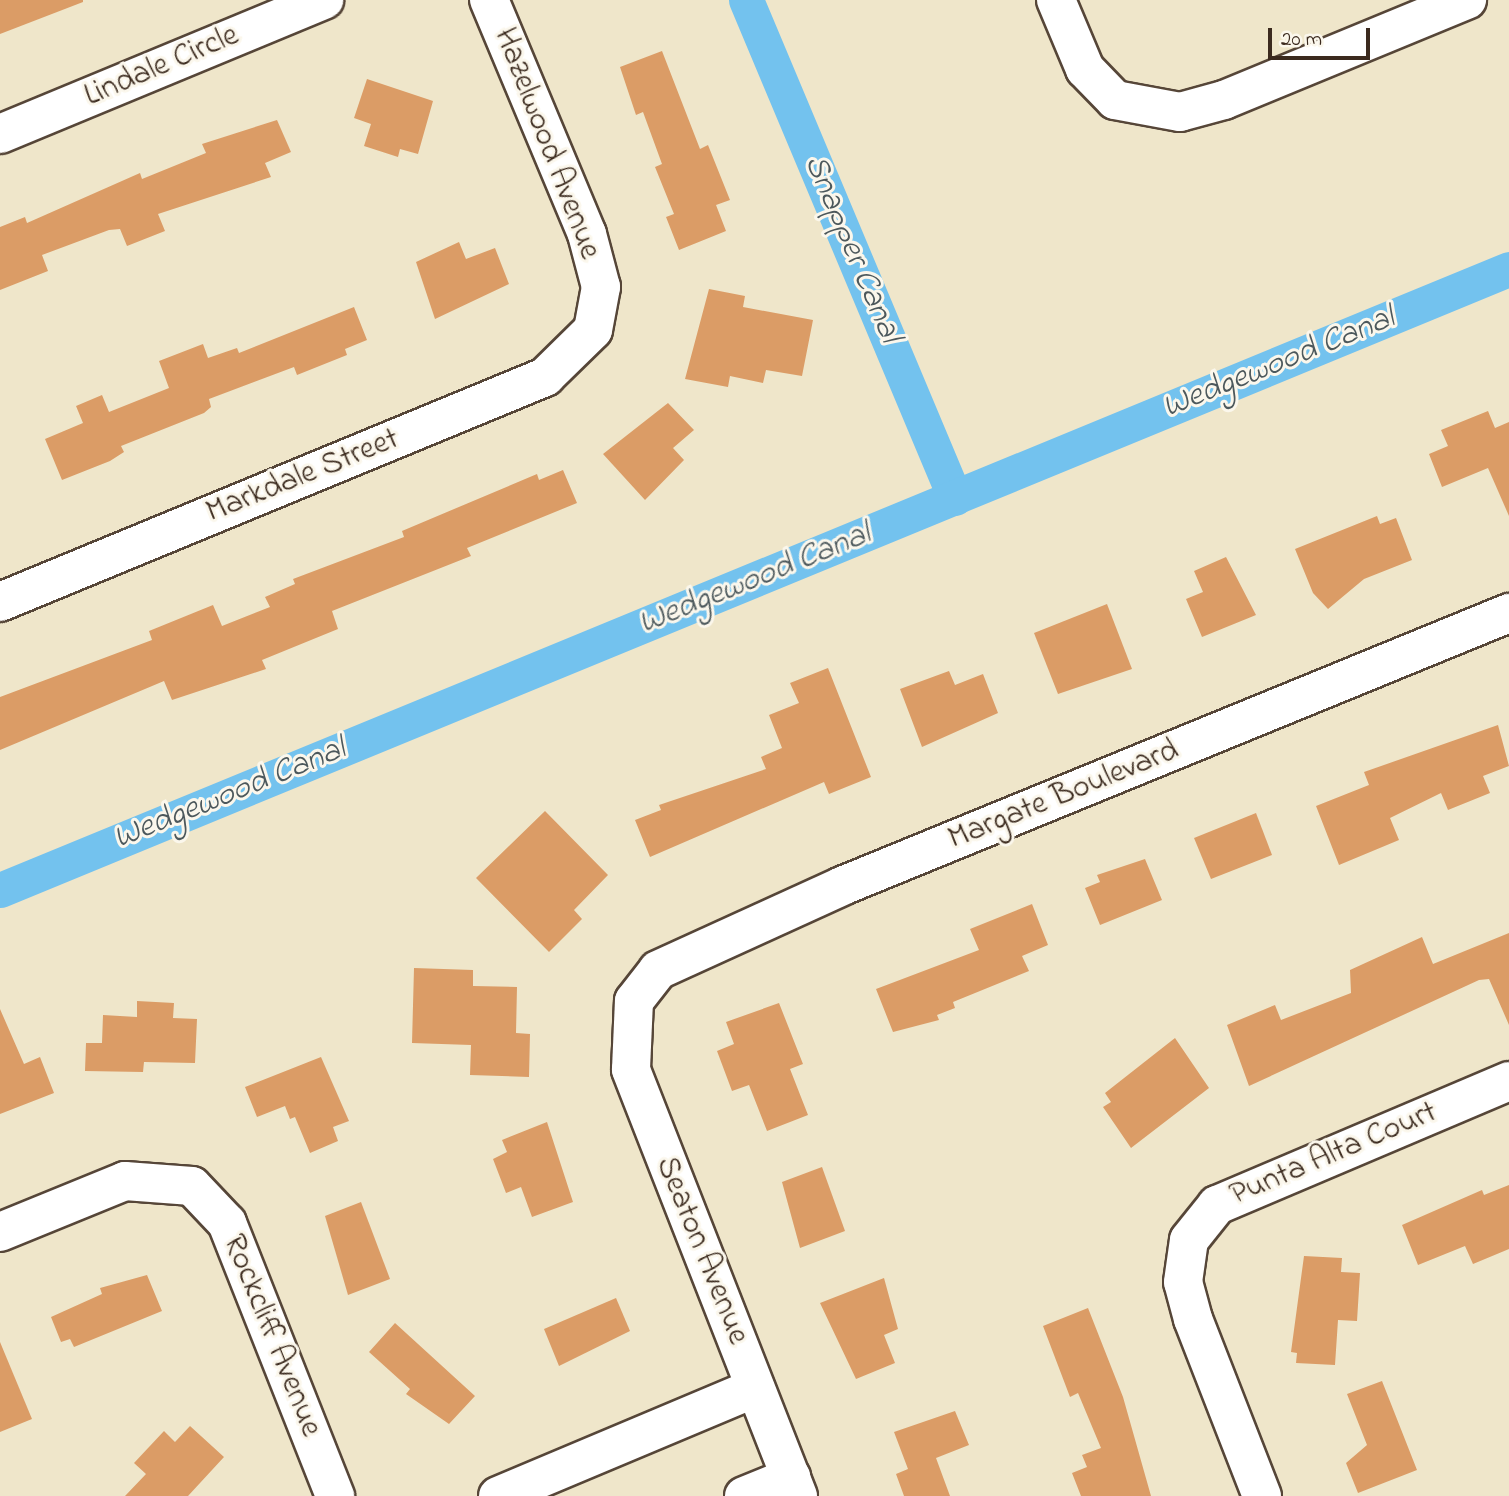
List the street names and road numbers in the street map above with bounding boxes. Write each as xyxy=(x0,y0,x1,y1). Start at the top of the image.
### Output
street label: Lindale Circle xyxy=(79,17,245,117)
street label: Hazelwood Avenue xyxy=(484,23,608,265)
street label: Markdale Street xyxy=(201,421,405,533)
street label: Margate Boulevard xyxy=(943,732,1185,860)
street label: Punta Alta Court xyxy=(1225,1094,1443,1216)
street label: Seaton Avenue xyxy=(646,1152,756,1350)
street label: Rockcliff Avenue xyxy=(213,1229,329,1443)

